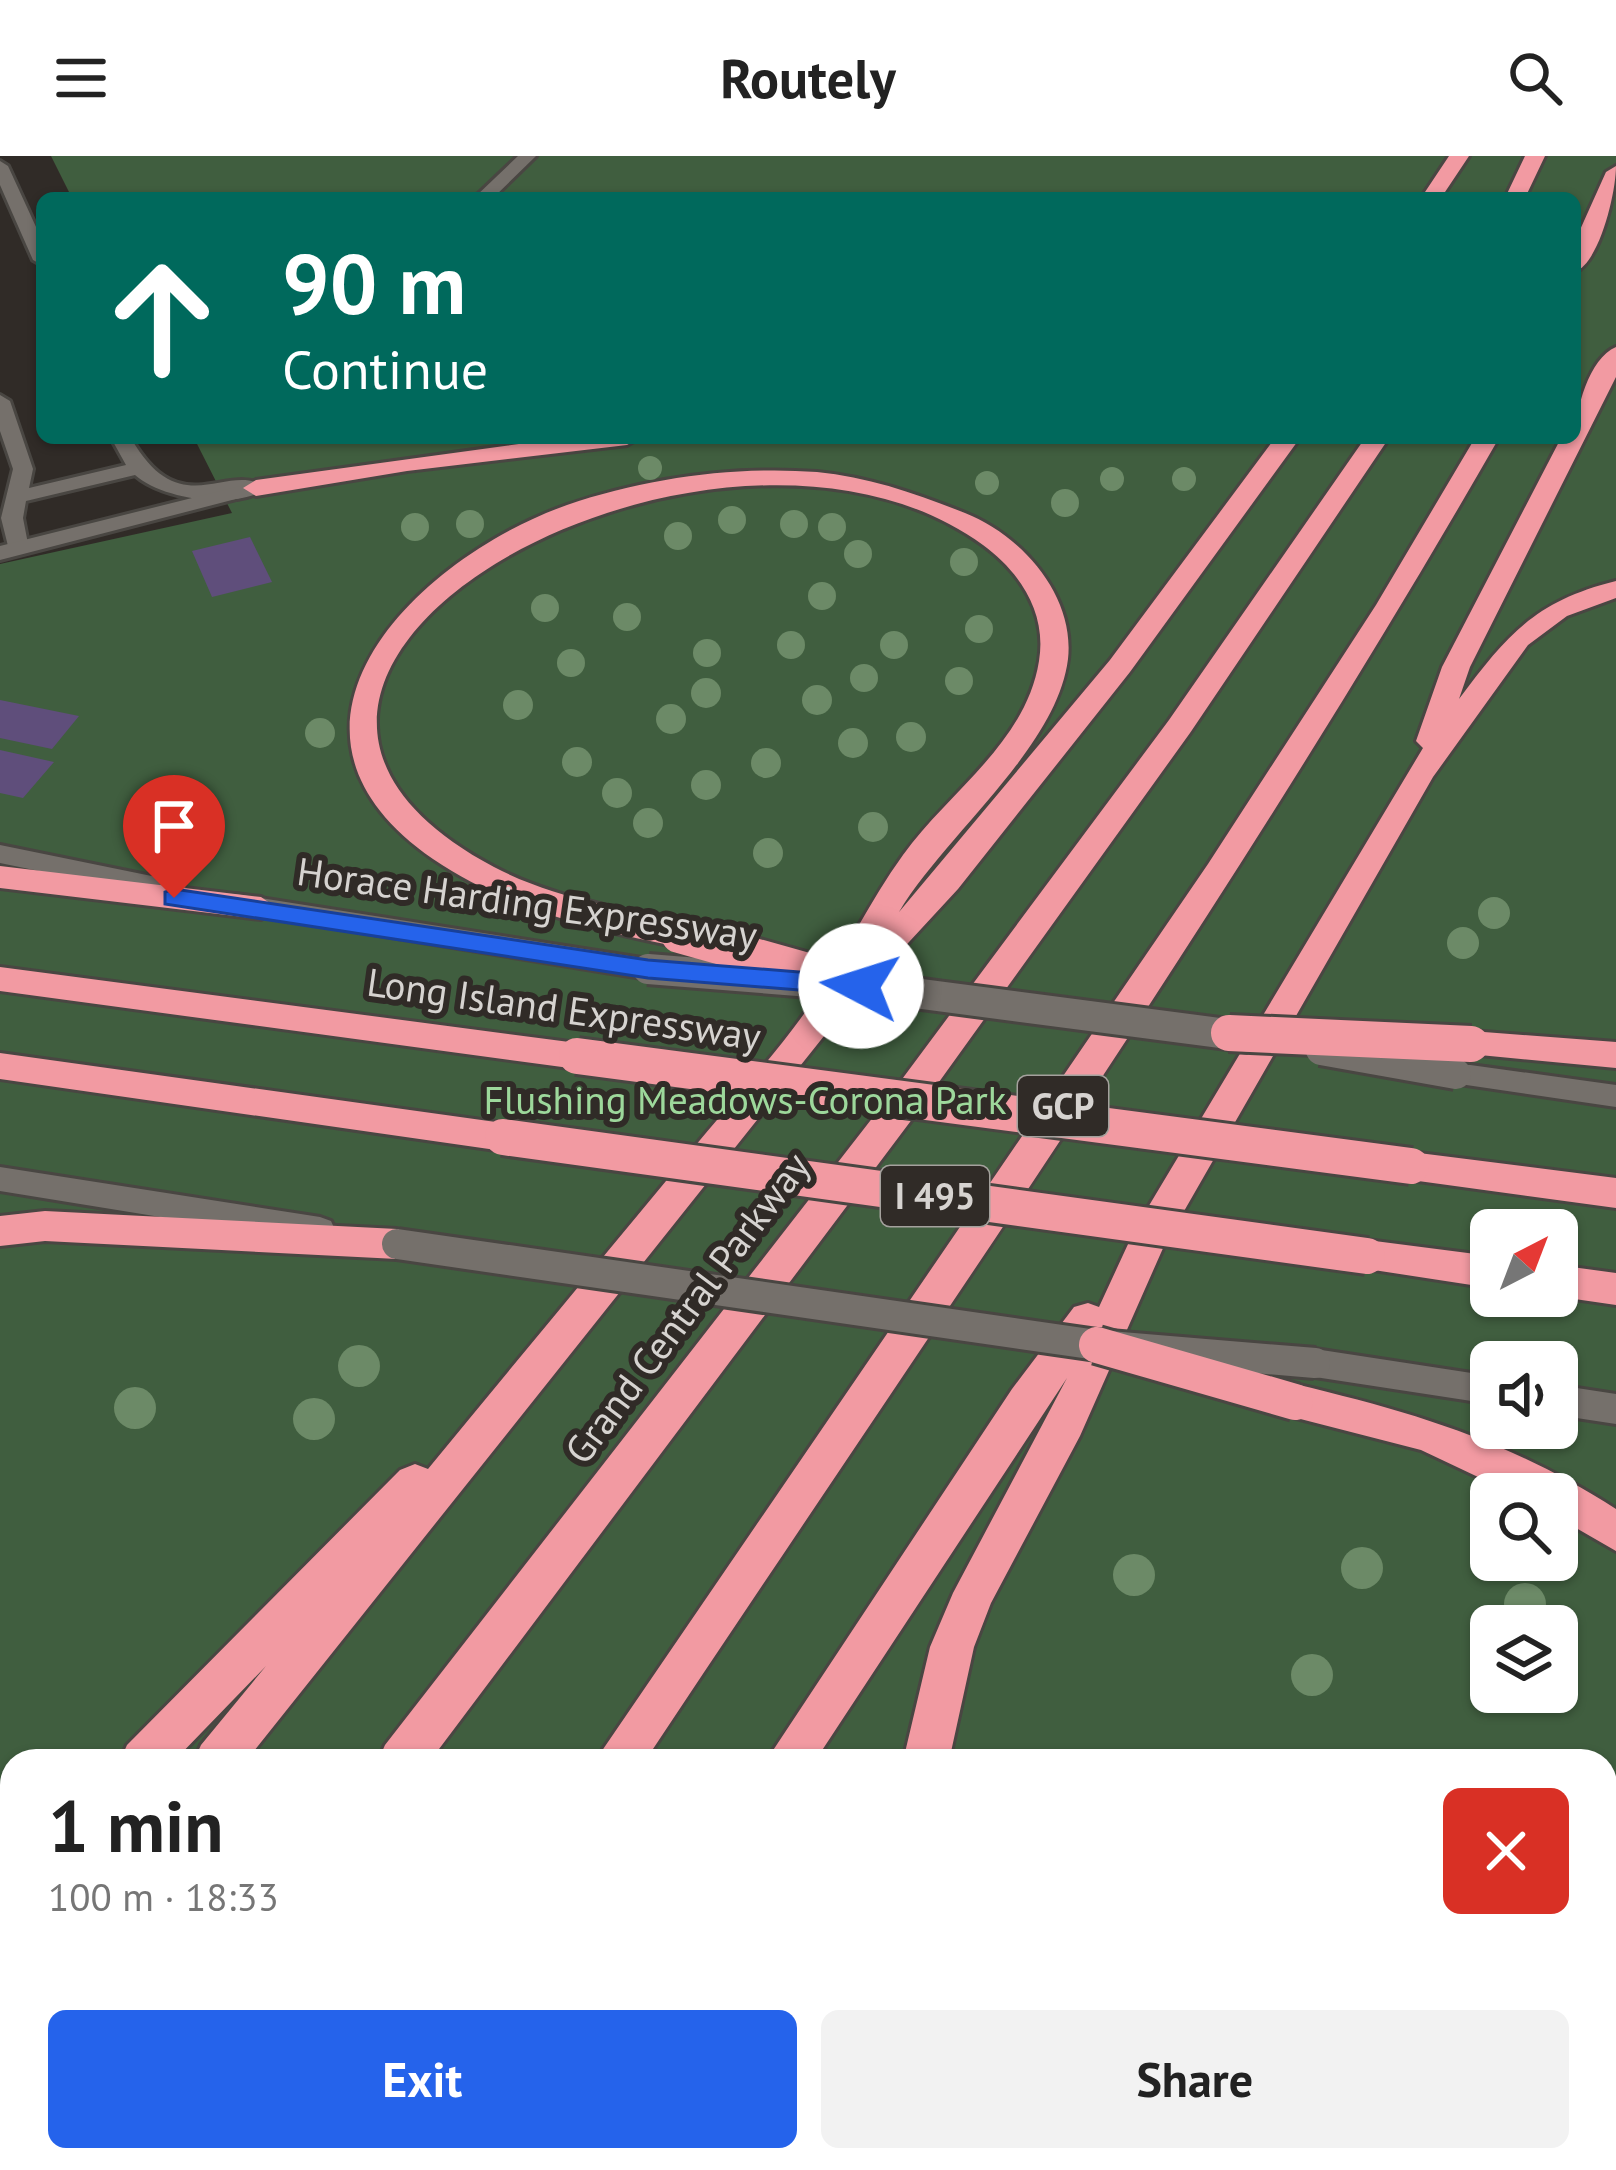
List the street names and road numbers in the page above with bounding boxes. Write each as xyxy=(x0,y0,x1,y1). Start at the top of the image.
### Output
street label: Horace Harding Expressway xyxy=(294,845,760,960)
street label: Long Island Expressway xyxy=(364,956,764,1061)
road number: GCP xyxy=(1018,1076,1108,1136)
street label: Grand Central Parkway xyxy=(553,1142,820,1474)
road number: I 495 xyxy=(881,1166,989,1226)

